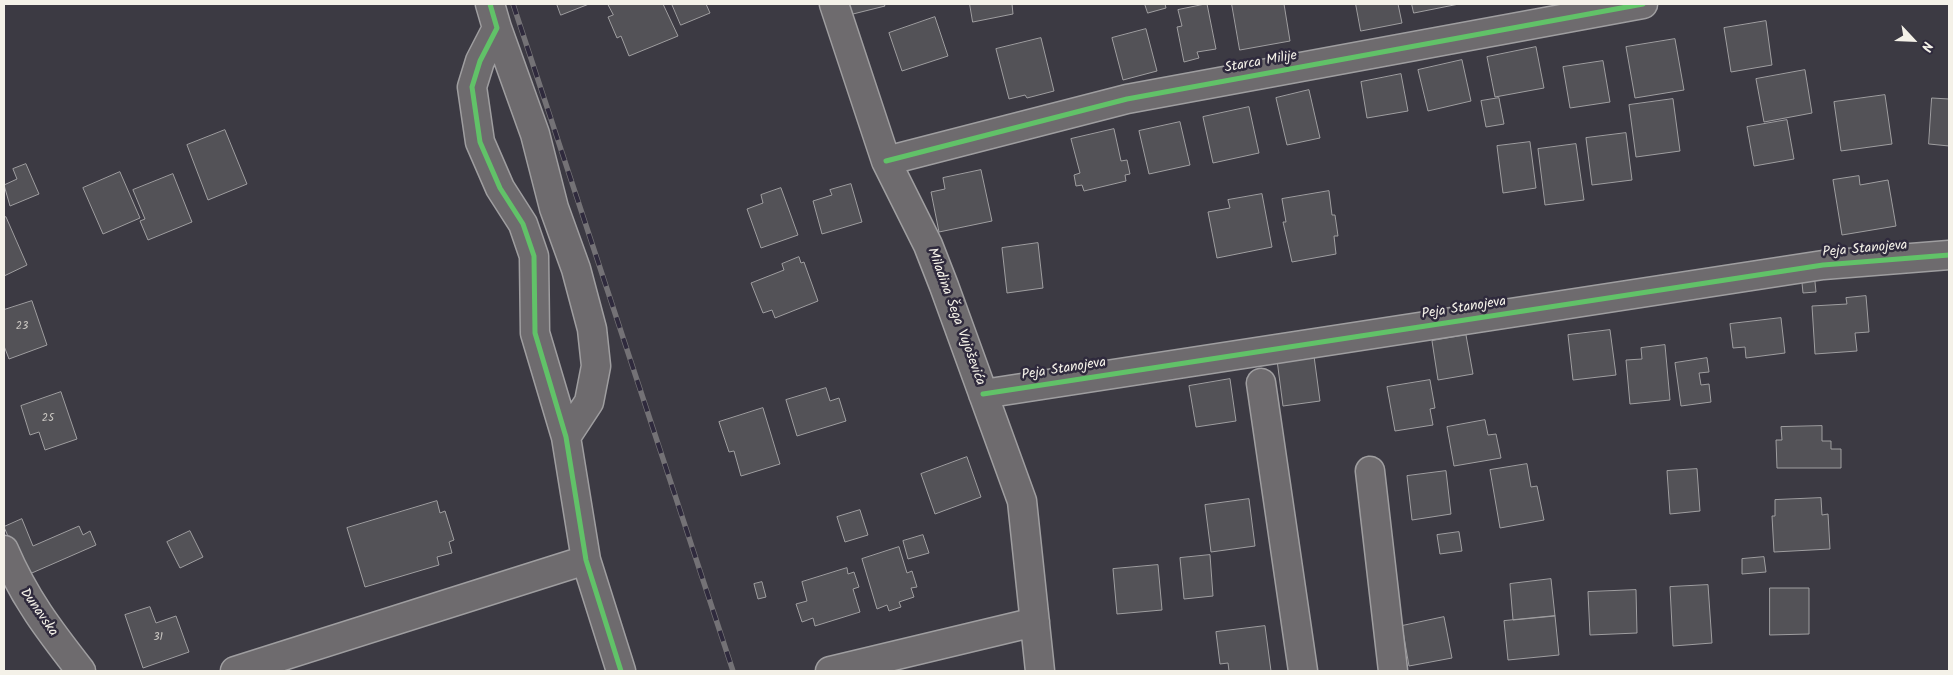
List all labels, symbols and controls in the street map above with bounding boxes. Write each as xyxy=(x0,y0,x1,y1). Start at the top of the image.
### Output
north arrow xyxy=(1888,15,1938,65)
text: N xyxy=(1915,38,1938,55)
street label: Starca Milije xyxy=(1223,48,1299,78)
street label: Peja Stanojeva xyxy=(1822,238,1908,262)
street label: Miladina Šega Vujoševića xyxy=(922,246,988,388)
street label: Peja Stanojeva xyxy=(1421,294,1507,324)
house number: 23 xyxy=(16,320,28,334)
street label: Peja Stanojeva xyxy=(1021,355,1107,385)
house number: 25 xyxy=(42,412,54,426)
street label: Dunavska xyxy=(15,586,61,640)
house number: 31 xyxy=(153,631,163,645)

